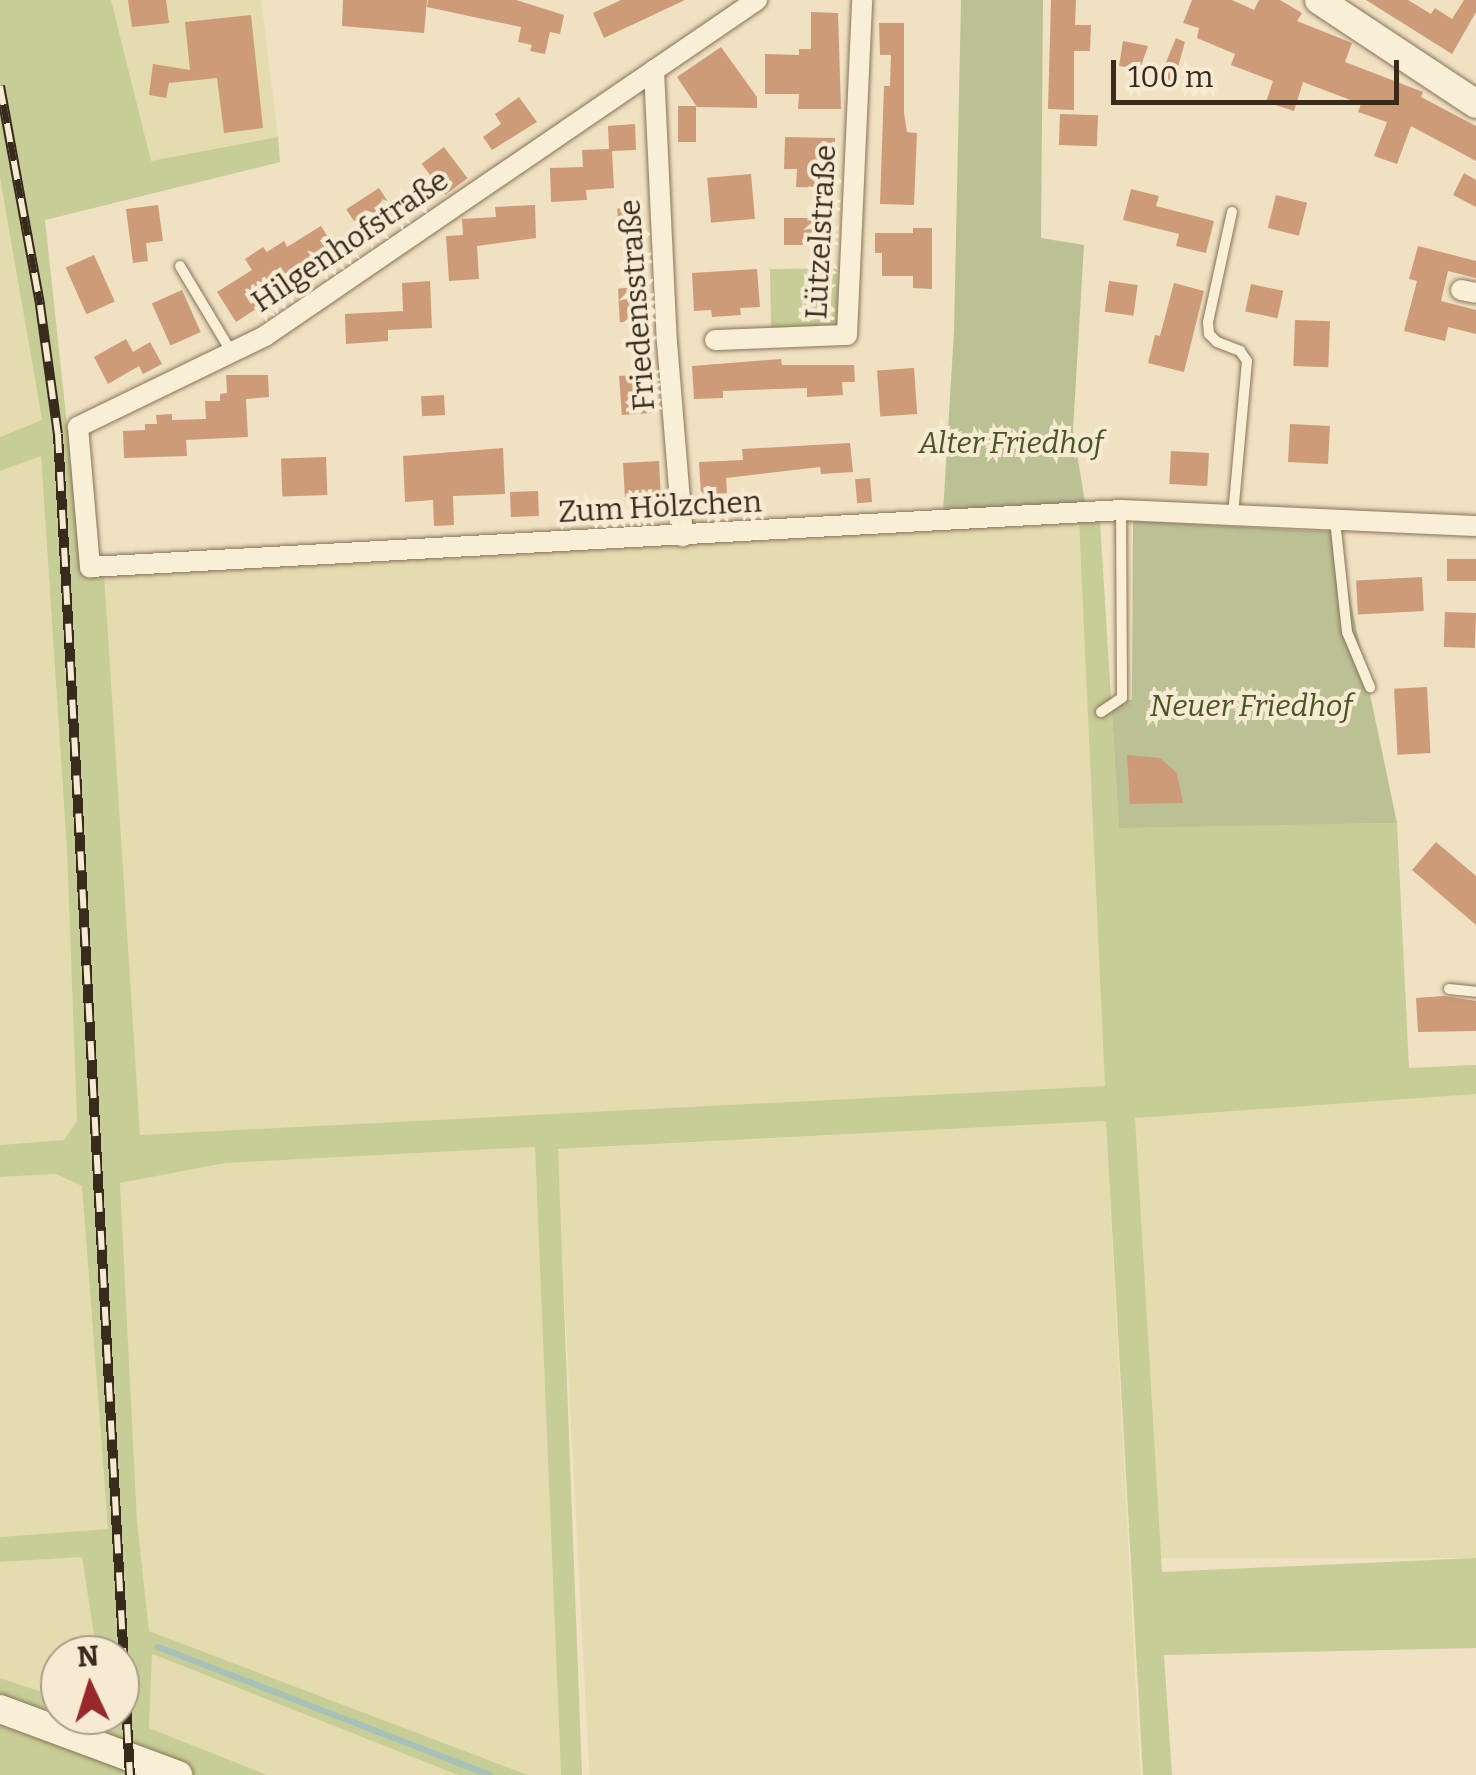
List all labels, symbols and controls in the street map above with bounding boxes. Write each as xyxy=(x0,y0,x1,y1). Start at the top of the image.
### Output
scale bar xyxy=(1116,40,1404,102)
text: 100 m xyxy=(1128,59,1213,95)
street label: Lützelstraße xyxy=(798,144,844,320)
street label: Hilgenhofstraße xyxy=(245,162,455,320)
street label: Friedensstraße xyxy=(612,198,662,412)
park label: Alter Friedhof xyxy=(919,425,1103,461)
street label: Zum Hölzchen xyxy=(557,484,763,530)
park label: Neuer Friedhof xyxy=(1150,688,1352,724)
north arrow xyxy=(40,1635,140,1735)
text: N xyxy=(76,1639,100,1674)

